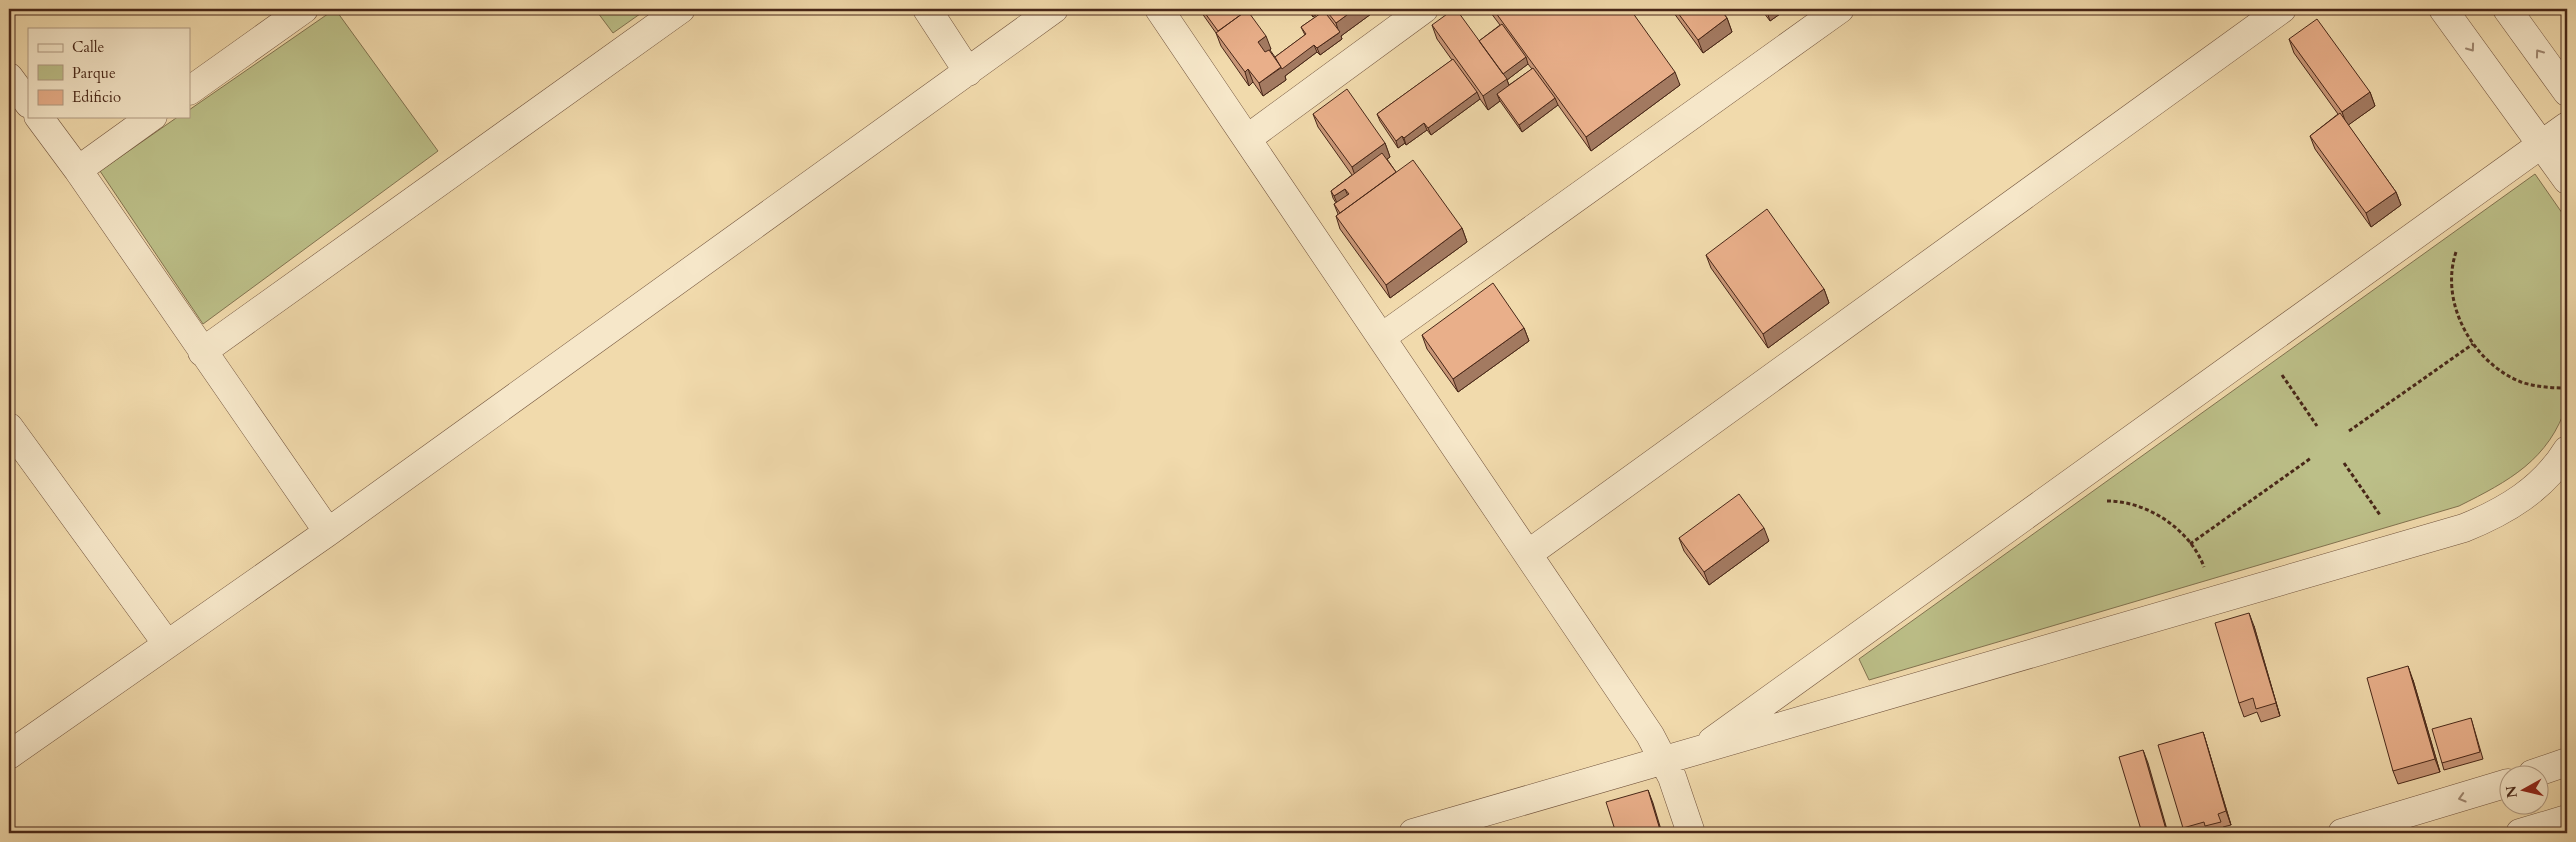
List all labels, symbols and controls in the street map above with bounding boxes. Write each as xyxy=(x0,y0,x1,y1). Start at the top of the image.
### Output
legend xyxy=(28,28,190,118)
text: Calle xyxy=(72,37,105,57)
one-way arrow xyxy=(2466,42,2474,51)
one-way arrow xyxy=(2536,49,2545,58)
text: Parque xyxy=(72,63,116,83)
text: Edificio xyxy=(72,87,121,107)
north arrow xyxy=(2498,764,2548,814)
text: N xyxy=(2501,784,2522,799)
one-way arrow xyxy=(2459,792,2467,802)

